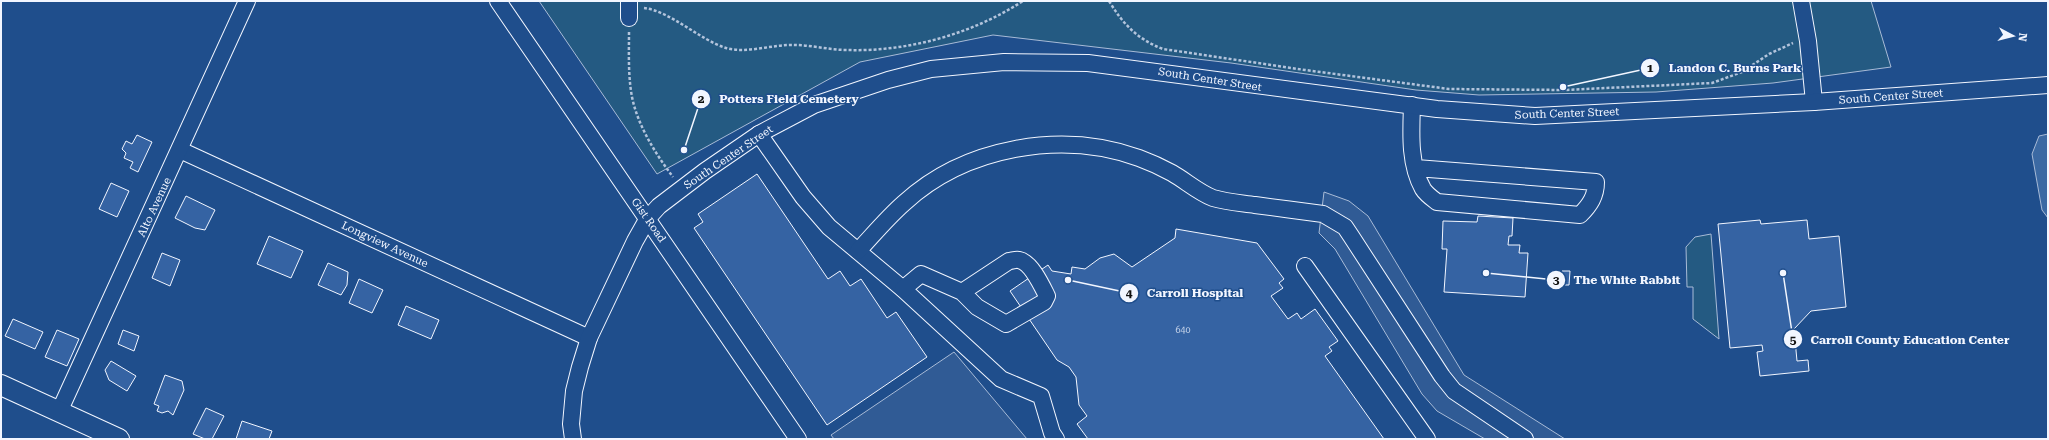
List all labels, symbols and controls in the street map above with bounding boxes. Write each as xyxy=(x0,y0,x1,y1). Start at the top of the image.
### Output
north arrow xyxy=(1993,16,2033,56)
text: N xyxy=(2015,32,2029,43)
callout: Landon C. Burns Park xyxy=(1640,56,1809,80)
text: 1 xyxy=(1647,61,1654,75)
text: Landon C. Burns Park xyxy=(1669,61,1802,75)
street label: South Center Street xyxy=(1157,65,1263,94)
street label: South Center Street xyxy=(1838,86,1944,107)
callout: Potters Field Cemetery xyxy=(691,87,866,111)
text: 2 xyxy=(698,92,705,106)
text: Potters Field Cemetery xyxy=(719,92,859,106)
street label: South Center Street xyxy=(1515,105,1620,122)
street label: South Center Street xyxy=(681,123,775,192)
street label: Alto Avenue xyxy=(135,175,174,239)
street label: Gist Road xyxy=(629,196,669,245)
street label: Longview Avenue xyxy=(339,219,430,270)
callout: The White Rabbit xyxy=(1546,268,1689,292)
text: 3 xyxy=(1553,273,1560,287)
text: The White Rabbit xyxy=(1573,273,1681,287)
callout: Carroll Hospital xyxy=(1119,281,1252,305)
text: 4 xyxy=(1126,286,1133,300)
text: Carroll Hospital xyxy=(1147,286,1243,300)
house number: 640 xyxy=(1175,325,1191,335)
callout: Carroll County Education Center xyxy=(1783,327,2018,351)
text: 5 xyxy=(1790,333,1797,347)
text: Carroll County Education Center xyxy=(1811,333,2010,347)

